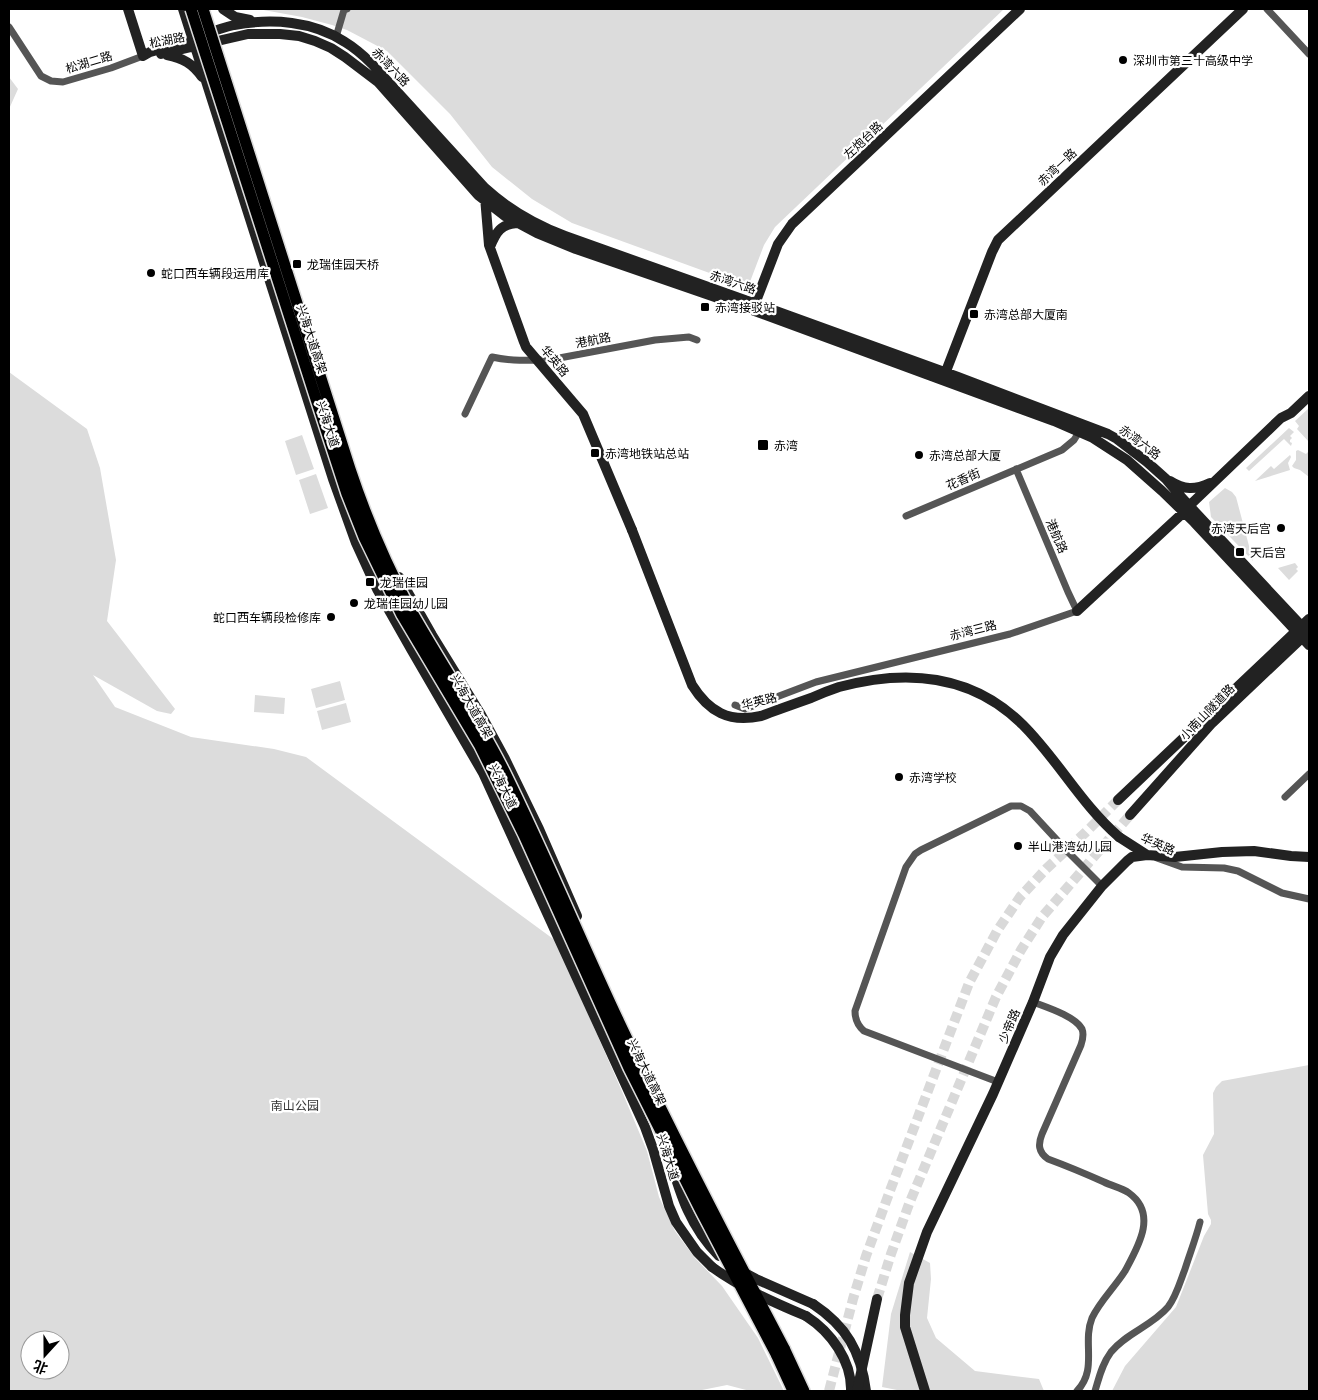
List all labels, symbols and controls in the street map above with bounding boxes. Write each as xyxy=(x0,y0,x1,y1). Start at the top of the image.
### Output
street label: 松湖路 xyxy=(148,29,186,51)
street label: 赤湾六路 xyxy=(369,45,413,89)
street label: 松湖二路 xyxy=(64,48,114,76)
place label: 深圳市第三十高级中学 xyxy=(1133,53,1253,68)
marker: 深圳市第三十高级中学 xyxy=(1117,54,1129,66)
street label: 左炮台路 xyxy=(840,118,886,162)
street label: 赤湾一路 xyxy=(1034,145,1080,189)
place label: 龙瑞佳园天桥 xyxy=(307,257,379,272)
marker: 龙瑞佳园天桥 xyxy=(291,258,303,270)
place label: 蛇口西车辆段运用库 xyxy=(161,266,269,281)
marker: 蛇口西车辆段运用库 xyxy=(145,267,157,279)
street label: 赤湾六路 xyxy=(708,267,758,297)
place label: 赤湾接驳站 xyxy=(715,300,775,315)
marker: 赤湾接驳站 xyxy=(699,301,711,313)
street label: 兴海大道高架 xyxy=(294,302,330,376)
place label: 赤湾总部大厦南 xyxy=(984,307,1068,322)
marker: 赤湾总部大厦南 xyxy=(968,308,980,320)
street label: 港航路 xyxy=(574,329,612,351)
street label: 华英路 xyxy=(538,342,572,380)
street label: 兴海大道 xyxy=(313,399,343,449)
street label: 赤湾六路 xyxy=(1116,422,1164,462)
marker: 赤湾 xyxy=(756,438,770,452)
place label: 赤湾 xyxy=(774,438,798,453)
place label: 赤湾地铁站总站 xyxy=(605,446,689,461)
marker: 赤湾地铁站总站 xyxy=(589,447,601,459)
place label: 赤湾总部大厦 xyxy=(929,448,1001,463)
marker: 赤湾总部大厦 xyxy=(913,449,925,461)
street label: 花香街 xyxy=(943,465,983,493)
street label: 港航路 xyxy=(1043,516,1071,556)
place label: 赤湾天后宫 xyxy=(1211,521,1271,536)
marker: 赤湾天后宫 xyxy=(1275,522,1287,534)
place label: 天后宫 xyxy=(1250,545,1286,560)
marker: 天后宫 xyxy=(1234,546,1246,558)
place label: 龙瑞佳园 xyxy=(380,575,428,590)
marker: 龙瑞佳园 xyxy=(364,576,376,588)
place label: 龙瑞佳园幼儿园 xyxy=(364,596,448,611)
marker: 龙瑞佳园幼儿园 xyxy=(348,597,360,609)
place label: 蛇口西车辆段检修库 xyxy=(213,610,321,625)
marker: 蛇口西车辆段检修库 xyxy=(325,611,337,623)
street label: 赤湾三路 xyxy=(948,617,998,643)
street label: 兴海大道高架 xyxy=(448,671,496,741)
street label: 小南山隧道路 xyxy=(1177,681,1237,743)
street label: 华英路 xyxy=(740,689,778,713)
street label: 兴海大道 xyxy=(486,761,520,811)
place label: 赤湾学校 xyxy=(909,770,957,785)
marker: 赤湾学校 xyxy=(893,771,905,783)
street label: 华英路 xyxy=(1138,830,1178,858)
place label: 半山港湾幼儿园 xyxy=(1028,839,1112,854)
marker: 半山港湾幼儿园 xyxy=(1012,840,1024,852)
street label: 少帝路 xyxy=(995,1006,1023,1046)
street label: 兴海大道高架 xyxy=(624,1036,670,1108)
park label: 南山公园 xyxy=(271,1098,319,1113)
street label: 兴海大道 xyxy=(654,1132,682,1182)
north arrow xyxy=(20,1330,70,1380)
text: 北 xyxy=(31,1357,50,1378)

